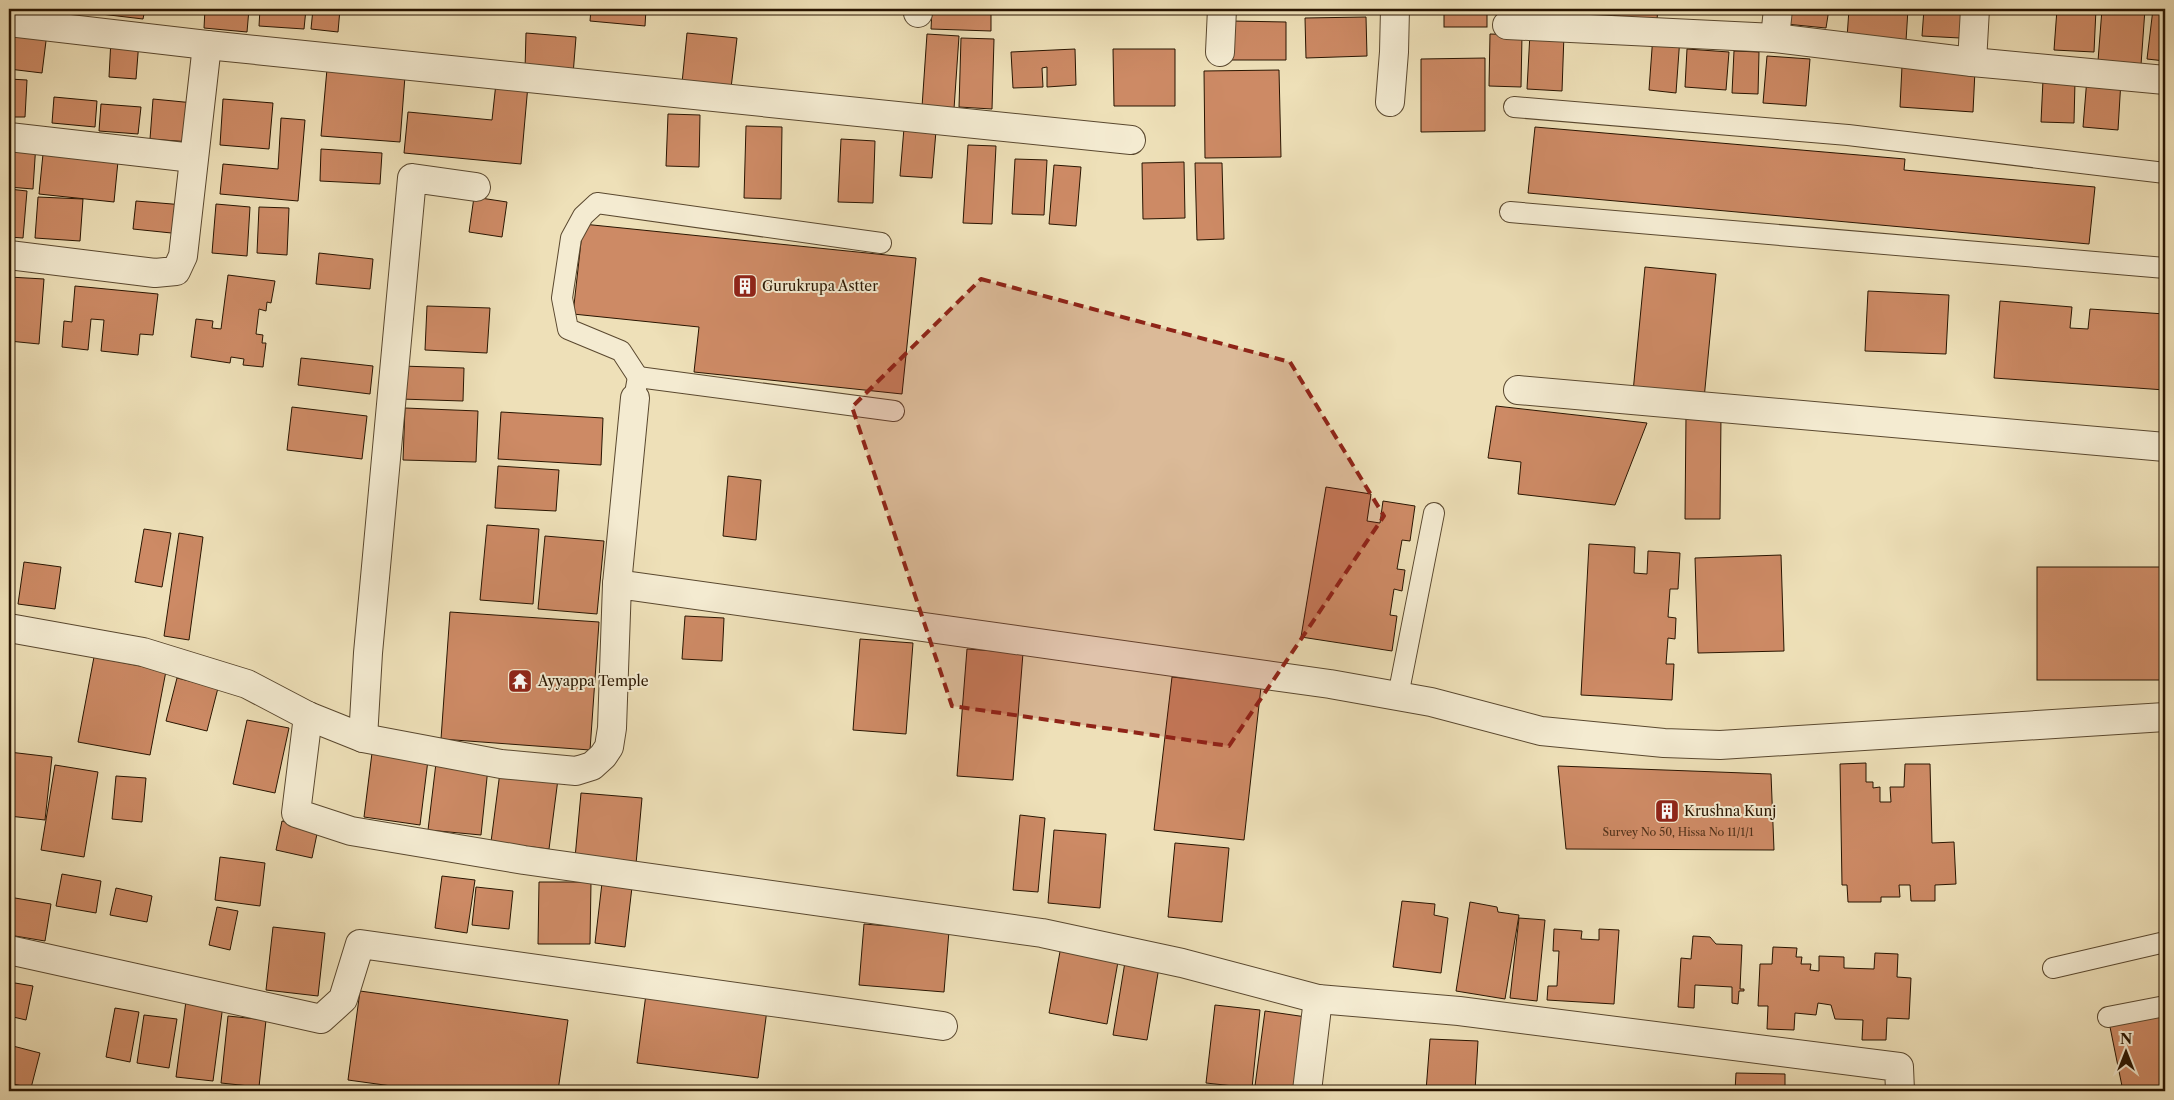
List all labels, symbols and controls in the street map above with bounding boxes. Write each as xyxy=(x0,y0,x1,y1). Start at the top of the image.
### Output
building icon: Gurukrupa Astter xyxy=(732,273,758,299)
place label: Gurukrupa Astter xyxy=(762,277,878,295)
temple icon: Ayyappa Temple xyxy=(507,668,533,694)
place label: Ayyappa Temple xyxy=(537,672,649,690)
building icon: Krushna Kunj xyxy=(1654,798,1680,824)
place label: Krushna Kunj xyxy=(1684,802,1776,820)
house number: Survey No 50, Hissa No 11/1/1 xyxy=(1602,825,1754,839)
north arrow xyxy=(2102,1028,2152,1078)
text: N xyxy=(2120,1030,2132,1048)

